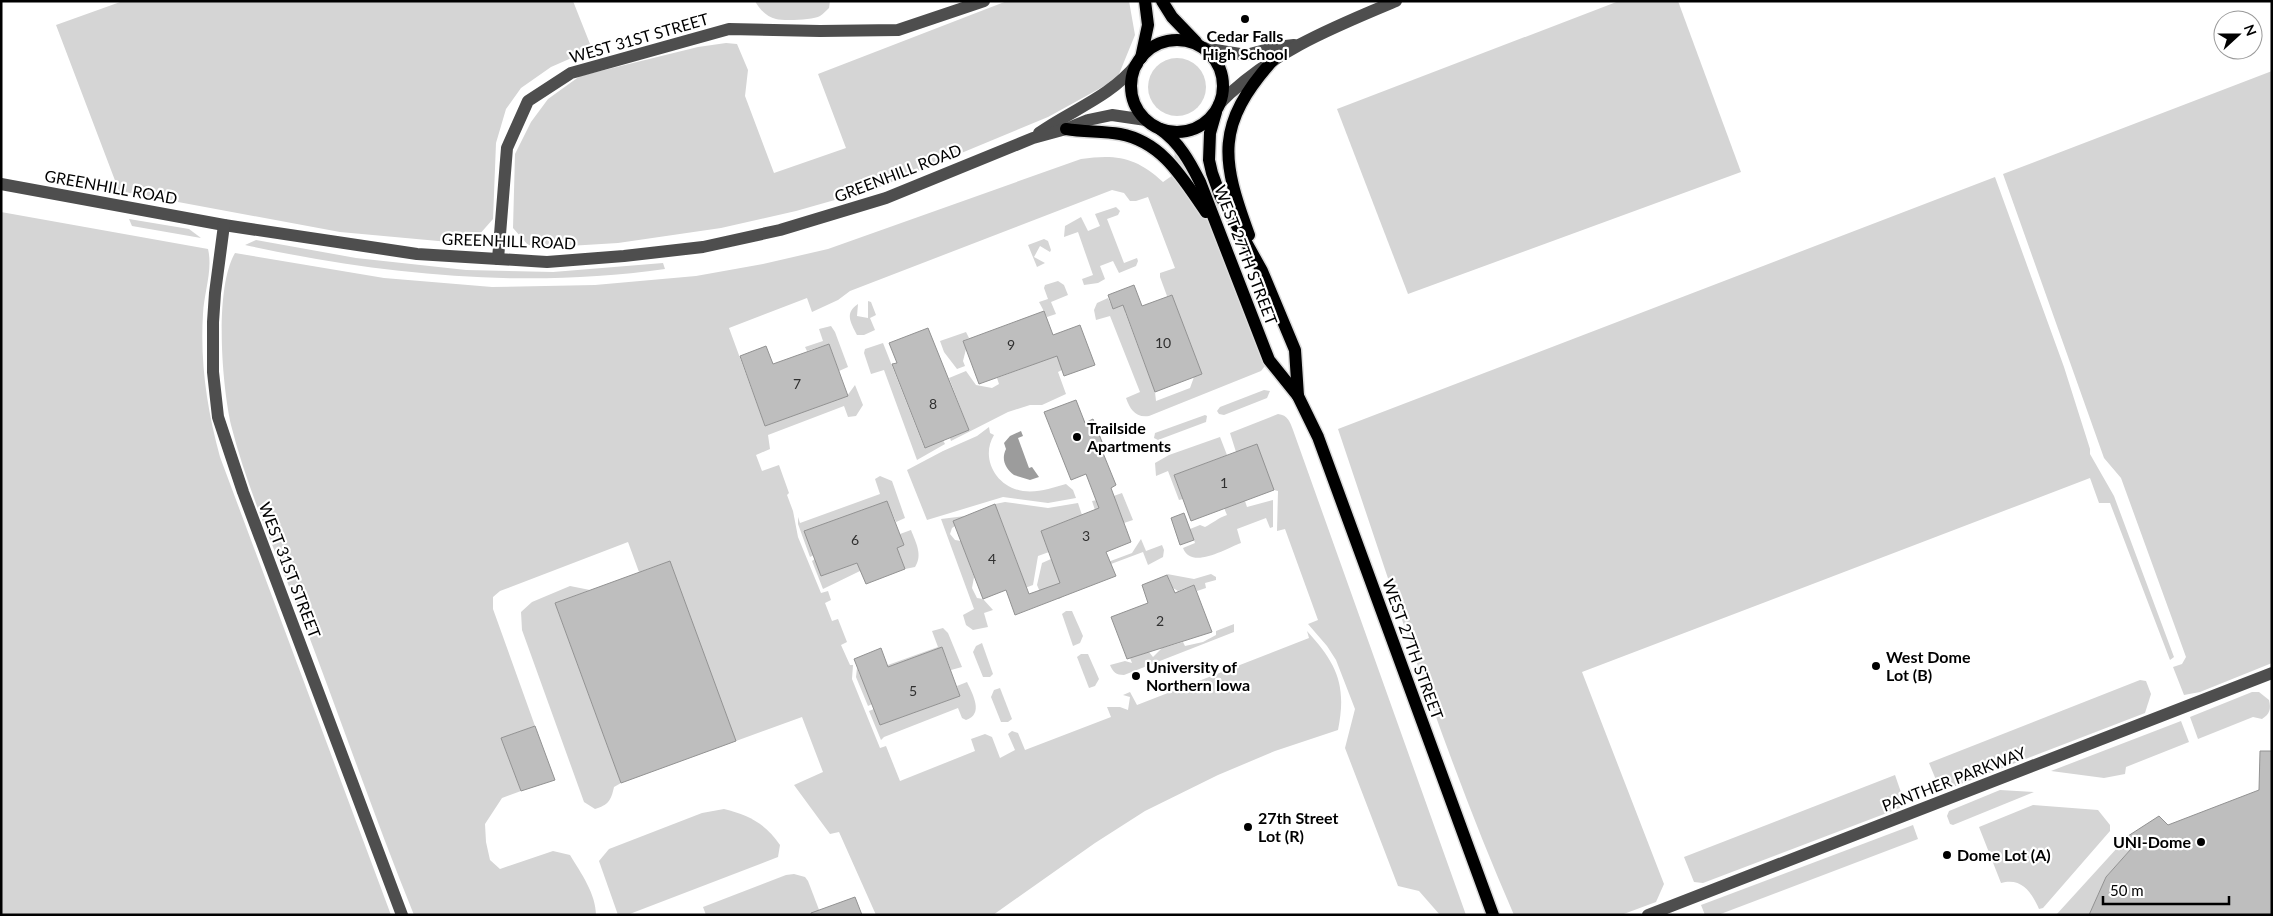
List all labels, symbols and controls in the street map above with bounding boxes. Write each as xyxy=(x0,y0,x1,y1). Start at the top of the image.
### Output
street label: WEST 31ST STREET xyxy=(567,8,711,66)
north arrow xyxy=(2213,10,2263,60)
marker: Cedar Falls High School xyxy=(1239,13,1251,25)
text: N xyxy=(2241,22,2260,38)
place label: Cedar Falls High School xyxy=(1202,26,1288,63)
street label: GREENHILL ROAD xyxy=(832,140,964,206)
street label: GREENHILL ROAD xyxy=(43,165,179,208)
street label: WEST 27TH STREET xyxy=(1211,182,1282,328)
street label: GREENHILL ROAD xyxy=(441,229,577,252)
house number: 10 xyxy=(1155,334,1171,351)
house number: 9 xyxy=(1007,336,1015,353)
house number: 7 xyxy=(793,375,801,392)
house number: 8 xyxy=(929,395,937,412)
place label: Trailside Apartments xyxy=(1086,418,1171,455)
marker: Trailside Apartments xyxy=(1071,431,1083,443)
house number: 1 xyxy=(1220,474,1228,491)
street label: WEST 31ST STREET xyxy=(256,499,325,641)
house number: 3 xyxy=(1082,527,1090,544)
house number: 6 xyxy=(851,531,859,548)
house number: 4 xyxy=(988,550,996,567)
street label: WEST 27TH STREET xyxy=(1379,576,1448,722)
house number: 2 xyxy=(1156,612,1164,629)
place label: West Dome Lot (B) xyxy=(1886,647,1971,684)
place label: University of Northern Iowa xyxy=(1146,657,1250,694)
marker: West Dome Lot (B) xyxy=(1870,660,1882,672)
marker: University of Northern Iowa xyxy=(1130,670,1142,682)
house number: 5 xyxy=(909,682,917,699)
street label: PANTHER PARKWAY xyxy=(1879,742,2029,815)
place label: 27th Street Lot (R) xyxy=(1258,808,1339,845)
marker: 27th Street Lot (R) xyxy=(1242,821,1254,833)
place label: UNI-Dome xyxy=(2113,832,2191,851)
marker: UNI-Dome xyxy=(2195,836,2207,848)
place label: Dome Lot (A) xyxy=(1957,845,2051,864)
marker: Dome Lot (A) xyxy=(1941,849,1953,861)
scale bar xyxy=(2103,874,2229,906)
text: 50 m xyxy=(2110,881,2144,899)

